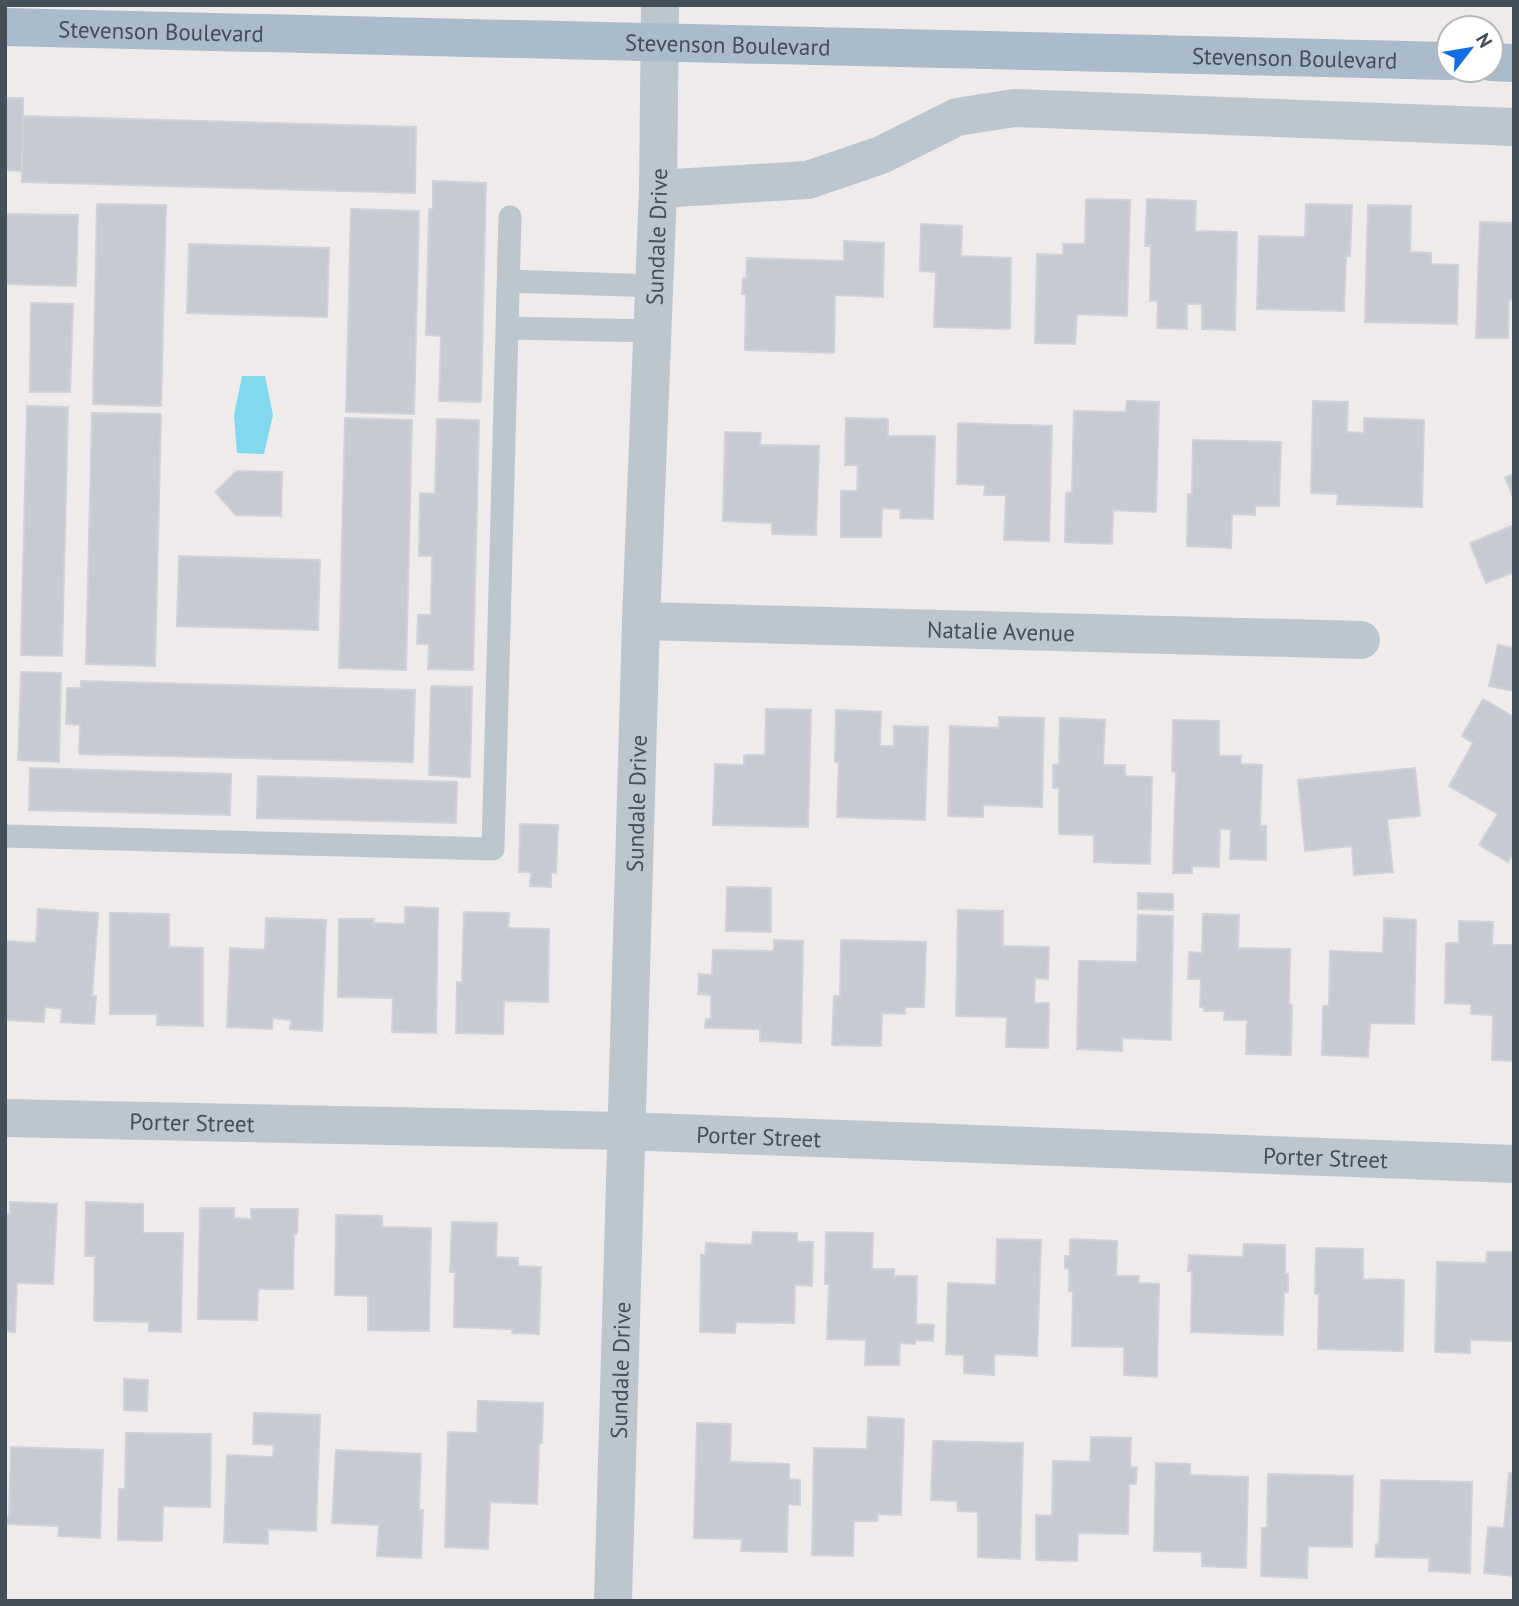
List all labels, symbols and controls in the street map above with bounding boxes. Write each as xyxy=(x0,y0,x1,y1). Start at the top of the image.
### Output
street label: Stevenson Boulevard xyxy=(58,14,264,48)
north arrow xyxy=(1435,14,1505,84)
street label: Stevenson Boulevard xyxy=(625,27,831,61)
text: N xyxy=(1471,29,1498,52)
street label: Stevenson Boulevard xyxy=(1192,40,1398,74)
street label: Sundale Drive xyxy=(639,168,673,306)
street label: Natalie Avenue xyxy=(927,614,1075,647)
street label: Sundale Drive xyxy=(619,734,652,872)
street label: Porter Street xyxy=(129,1106,255,1138)
street label: Porter Street xyxy=(696,1119,822,1153)
street label: Porter Street xyxy=(1262,1140,1389,1174)
street label: Sundale Drive xyxy=(603,1301,636,1439)

